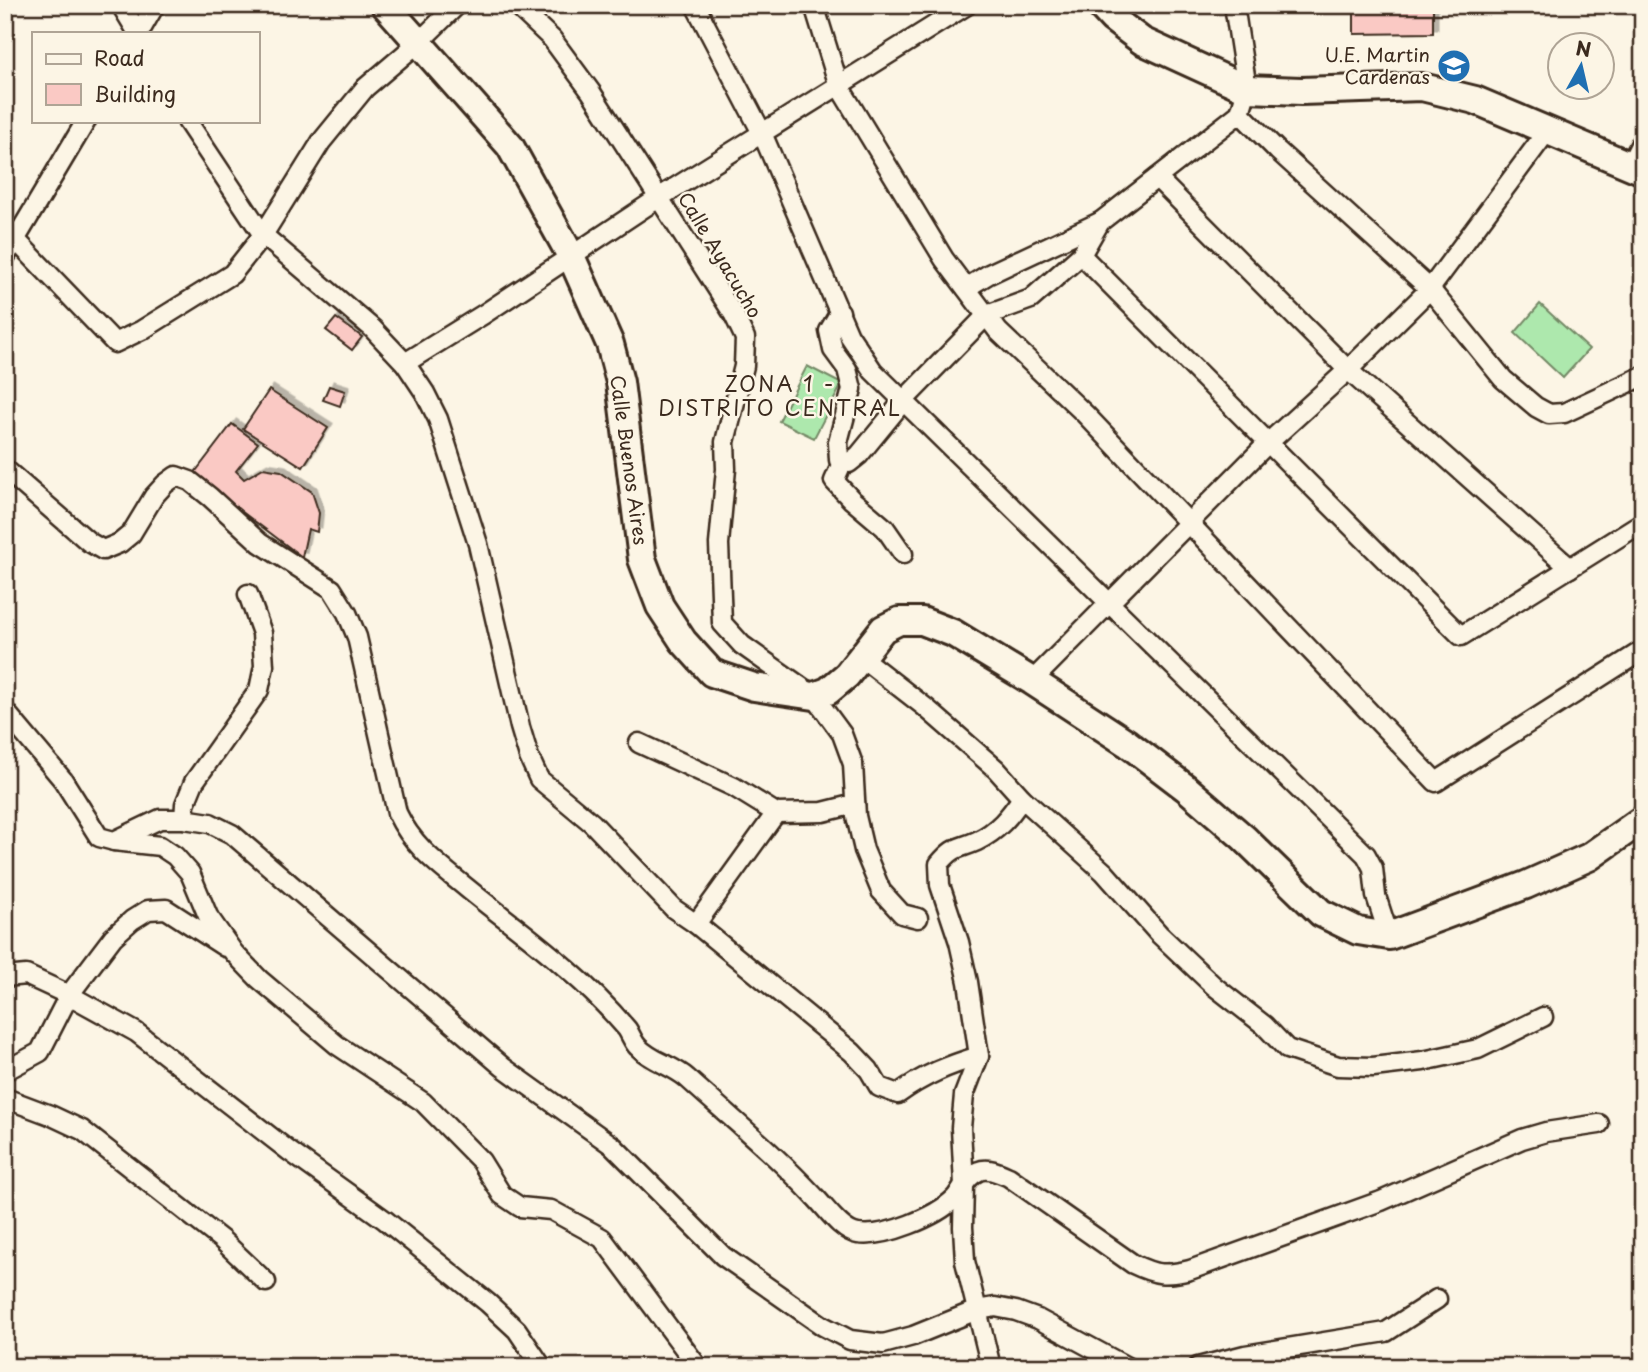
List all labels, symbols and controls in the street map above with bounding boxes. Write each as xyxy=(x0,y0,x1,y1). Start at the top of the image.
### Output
legend xyxy=(32,32,259,122)
north arrow xyxy=(1546,32,1616,102)
text: N xyxy=(1574,33,1593,63)
place label: U.E. Martin Cardenas xyxy=(1324,40,1430,90)
text: Road xyxy=(94,41,145,73)
school or university icon: U.E. Martin Cardenas xyxy=(1435,47,1473,85)
text: Building xyxy=(94,77,176,109)
street label: Calle Ayacucho xyxy=(672,186,770,323)
district label: ZONA 1 - DISTRITO CENTRAL xyxy=(658,367,902,423)
street label: Calle Buenos Aires xyxy=(604,373,656,547)

